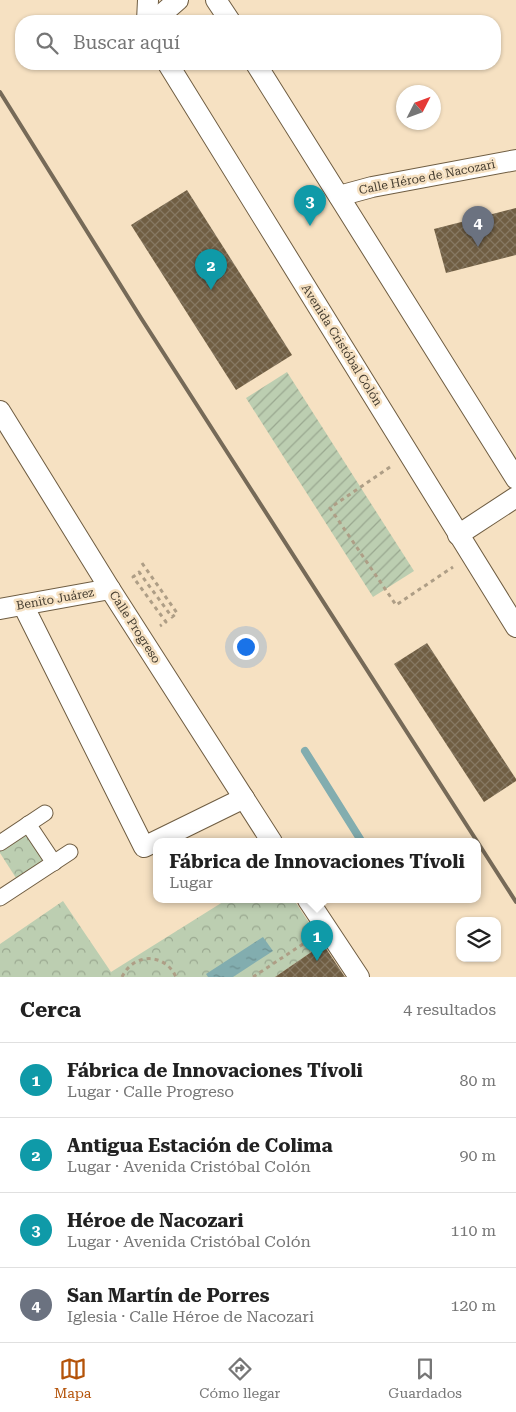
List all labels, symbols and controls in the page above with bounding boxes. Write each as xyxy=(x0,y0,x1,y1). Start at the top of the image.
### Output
search box xyxy=(15,15,501,70)
icon: search xyxy=(33,29,61,57)
text: Buscar aquí xyxy=(73,31,180,54)
north arrow xyxy=(396,85,441,130)
street label: Calle Héroe de Nacozari xyxy=(358,157,496,197)
pin: 3 xyxy=(294,185,326,226)
pin: 4 xyxy=(462,206,494,247)
pin: 2 xyxy=(195,249,227,290)
street label: Avenida Cristóbal Colón xyxy=(299,282,385,409)
street label: Benito Juárez xyxy=(15,585,95,613)
street label: Calle Progreso xyxy=(106,588,164,666)
your location xyxy=(233,634,259,660)
popup xyxy=(153,838,481,903)
text: Fábrica de Innovaciones Tívoli xyxy=(169,850,465,873)
text: Lugar xyxy=(169,873,213,892)
map controls xyxy=(456,917,501,962)
button: layers xyxy=(456,917,501,962)
pin: 1 xyxy=(301,920,333,961)
text: Cerca xyxy=(20,998,81,1022)
text: 4 resultados xyxy=(403,1000,496,1019)
text: Fábrica de Innovaciones Tívoli xyxy=(67,1059,363,1082)
text: 1 xyxy=(32,1071,40,1090)
text: 80 m xyxy=(459,1071,496,1090)
text: Lugar · Calle Progreso xyxy=(67,1082,234,1101)
text: Antigua Estación de Colima xyxy=(67,1134,333,1157)
text: 2 xyxy=(32,1146,40,1165)
text: 90 m xyxy=(459,1146,496,1165)
text: Lugar · Avenida Cristóbal Colón xyxy=(67,1157,311,1176)
text: Héroe de Nacozari xyxy=(67,1209,243,1232)
text: 3 xyxy=(32,1221,40,1240)
text: 110 m xyxy=(450,1221,496,1240)
text: Lugar · Avenida Cristóbal Colón xyxy=(67,1232,311,1251)
text: San Martín de Porres xyxy=(67,1284,269,1307)
text: 4 xyxy=(32,1296,40,1315)
text: 120 m xyxy=(450,1296,496,1315)
text: Iglesia · Calle Héroe de Nacozari xyxy=(67,1307,314,1326)
tab: Mapa xyxy=(54,1355,91,1401)
tab: Cómo llegar xyxy=(199,1355,280,1401)
tab: Guardados xyxy=(388,1355,462,1401)

